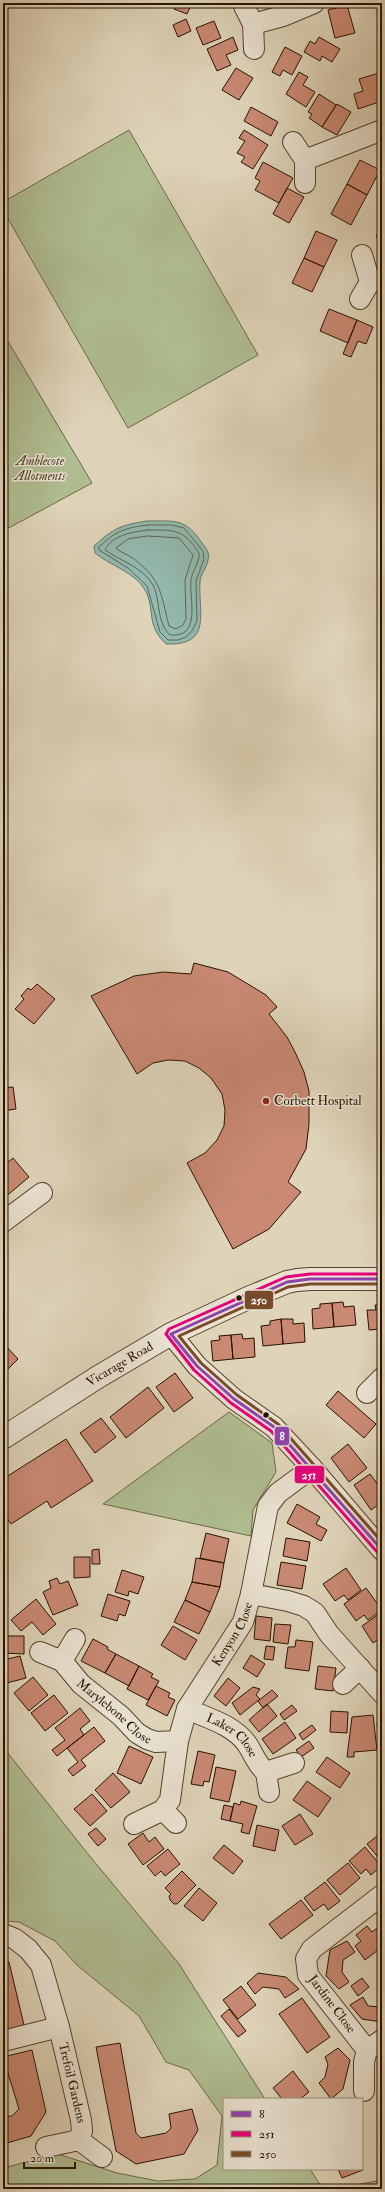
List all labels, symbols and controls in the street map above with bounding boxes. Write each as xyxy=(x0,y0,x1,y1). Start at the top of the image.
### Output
park label: Amblecote Allotments xyxy=(13,453,66,484)
place label: Corbett Hospital xyxy=(274,1093,362,1110)
marker: Corbett Hospital xyxy=(261,1096,271,1106)
line badge: 250 xyxy=(244,1290,274,1310)
unlabelled marker xyxy=(234,1293,244,1303)
text: 250 xyxy=(251,1294,267,1307)
street label: Vicarage Road xyxy=(83,1338,157,1390)
unlabelled marker xyxy=(261,1410,271,1420)
line badge: 8 xyxy=(274,1426,290,1446)
text: 8 xyxy=(279,1430,285,1443)
line badge: 251 xyxy=(294,1465,325,1484)
text: 251 xyxy=(302,1469,316,1482)
street label: Kenyon Close xyxy=(209,1600,256,1669)
street label: Marylebone Close xyxy=(73,1675,154,1748)
street label: Laker Close xyxy=(204,1710,261,1760)
street label: Jardine Close xyxy=(304,1971,359,2037)
street label: Trefoil Gardens xyxy=(55,2041,89,2124)
legend xyxy=(223,2098,363,2170)
text: 8 xyxy=(259,2107,265,2122)
text: 251 xyxy=(259,2127,275,2142)
scale bar xyxy=(24,2144,75,2170)
text: 250 xyxy=(259,2147,276,2162)
text: 20 m xyxy=(30,2151,55,2166)

